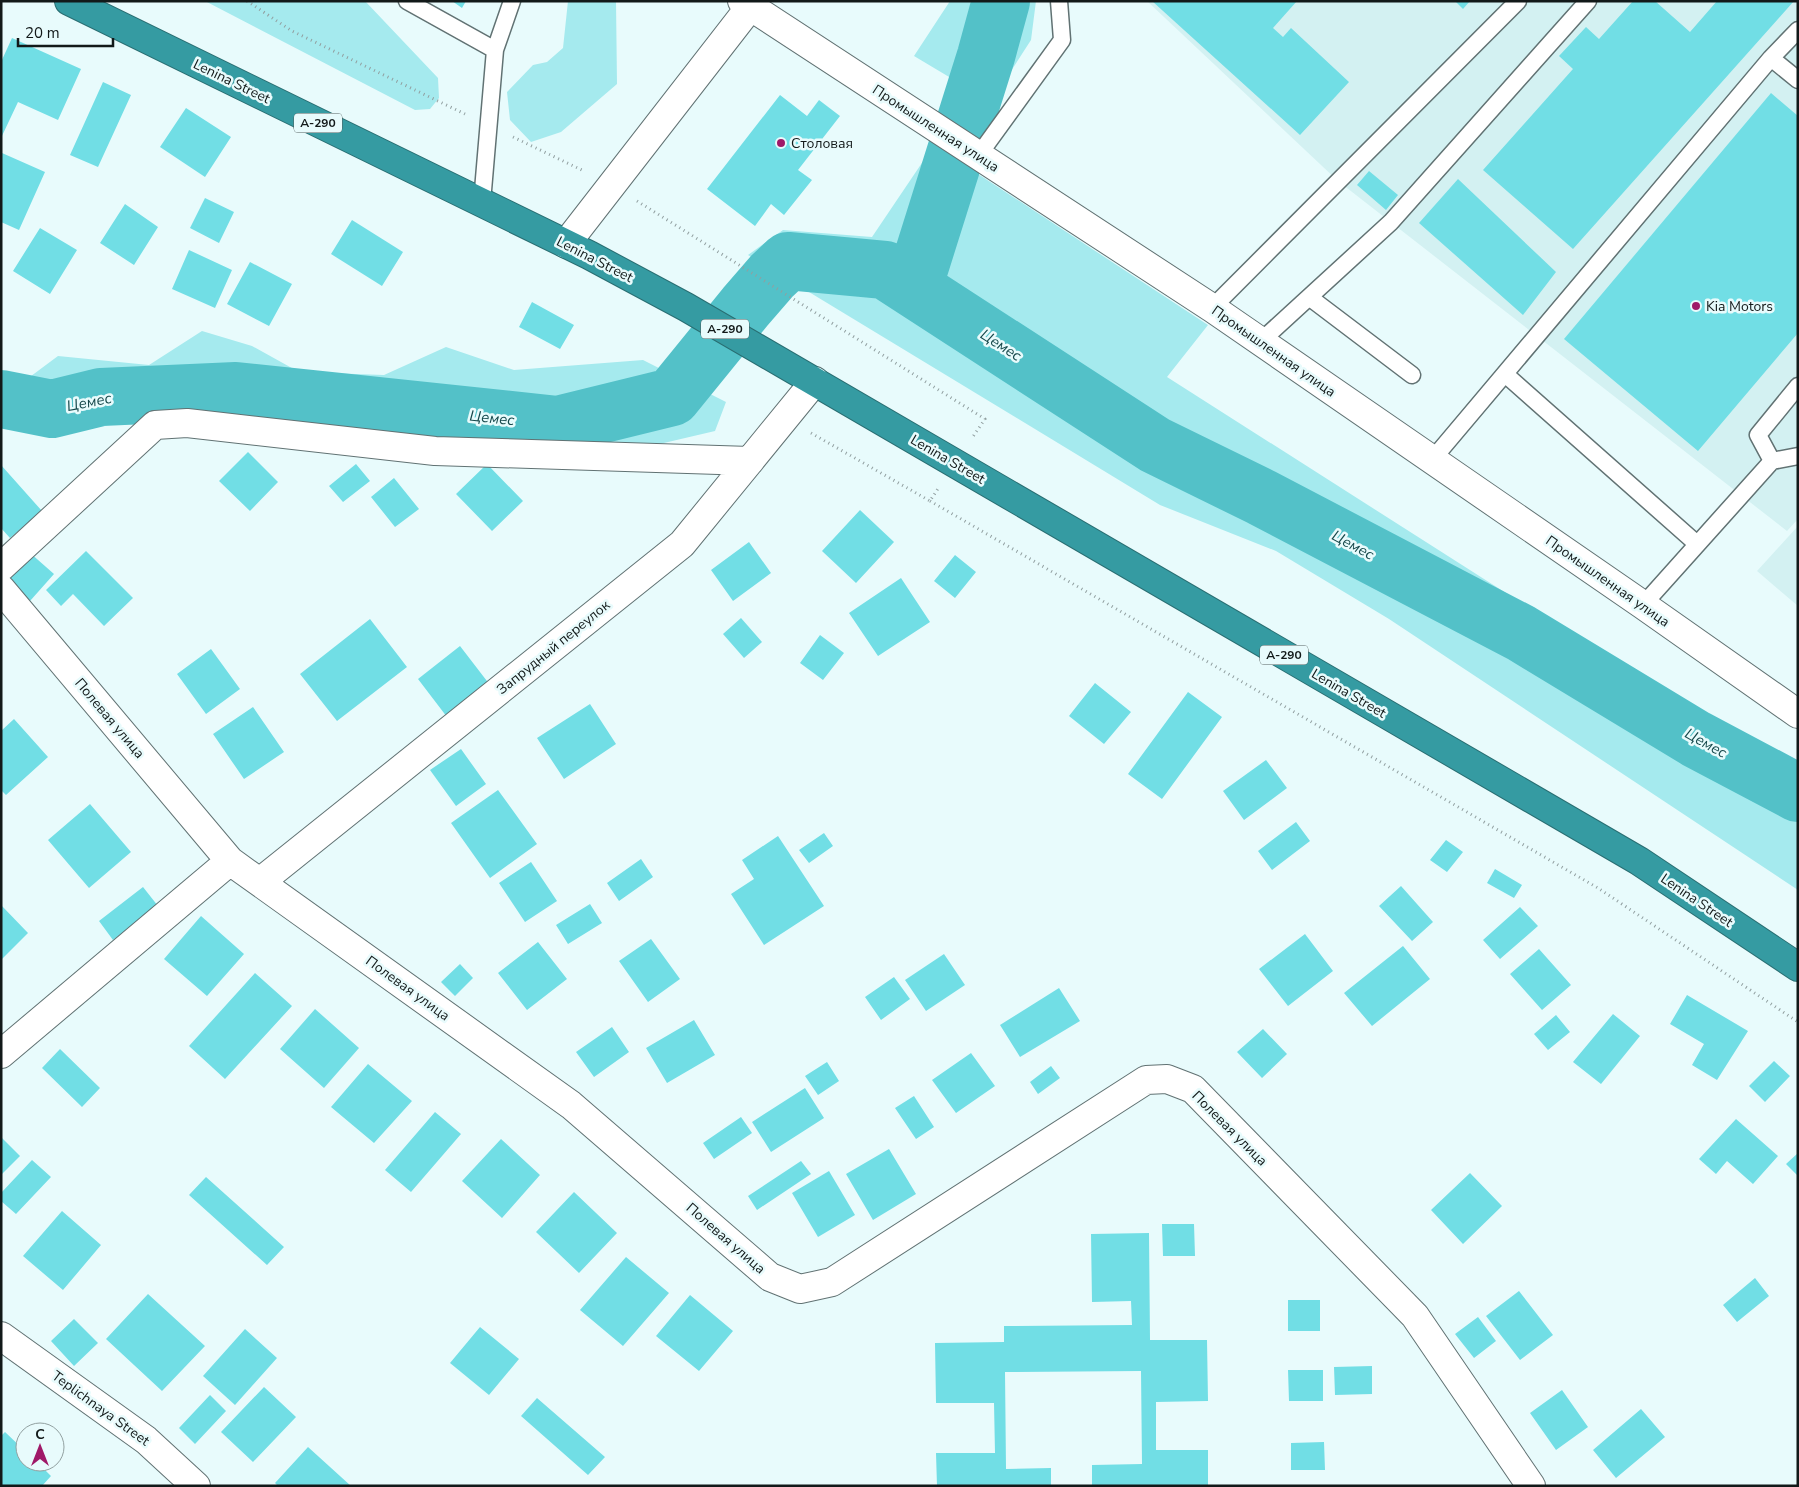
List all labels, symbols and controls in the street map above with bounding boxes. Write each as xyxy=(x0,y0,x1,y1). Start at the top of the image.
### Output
scale bar xyxy=(18,15,112,47)
text: 20 m xyxy=(25,23,60,43)
street label: Lenina Street xyxy=(190,55,273,108)
street label: Промышленная улица xyxy=(869,80,1003,176)
road number: А-290 xyxy=(294,114,342,132)
place label: Столовая xyxy=(791,134,853,153)
marker: Столовая xyxy=(775,137,787,149)
street label: Lenina Street xyxy=(553,232,636,287)
place label: Kia Motors xyxy=(1706,297,1773,316)
marker: Kia Motors xyxy=(1690,300,1702,312)
street label: Промышленная улица xyxy=(1208,301,1339,401)
road number: А-290 xyxy=(701,320,749,338)
water label: Цемес xyxy=(977,324,1026,366)
water label: Цемес xyxy=(65,388,114,416)
water label: Цемес xyxy=(469,406,516,430)
street label: Lenina Street xyxy=(907,430,989,489)
water label: Цемес xyxy=(1328,526,1378,565)
street label: Промышленная улица xyxy=(1542,531,1673,631)
street label: Запрудный переулок xyxy=(493,595,614,699)
road number: А-290 xyxy=(1260,646,1308,664)
street label: Lenina Street xyxy=(1308,664,1390,723)
street label: Полевая улица xyxy=(70,674,149,762)
water label: Цемес xyxy=(1681,723,1731,763)
street label: Lenina Street xyxy=(1657,869,1737,932)
street label: Полевая улица xyxy=(362,952,453,1025)
street label: Полевая улица xyxy=(1188,1086,1272,1170)
street label: Полевая улица xyxy=(682,1199,769,1278)
street label: Teplichnaya Street xyxy=(48,1367,153,1450)
north arrow xyxy=(15,1422,65,1472)
text: С xyxy=(35,1425,45,1444)

